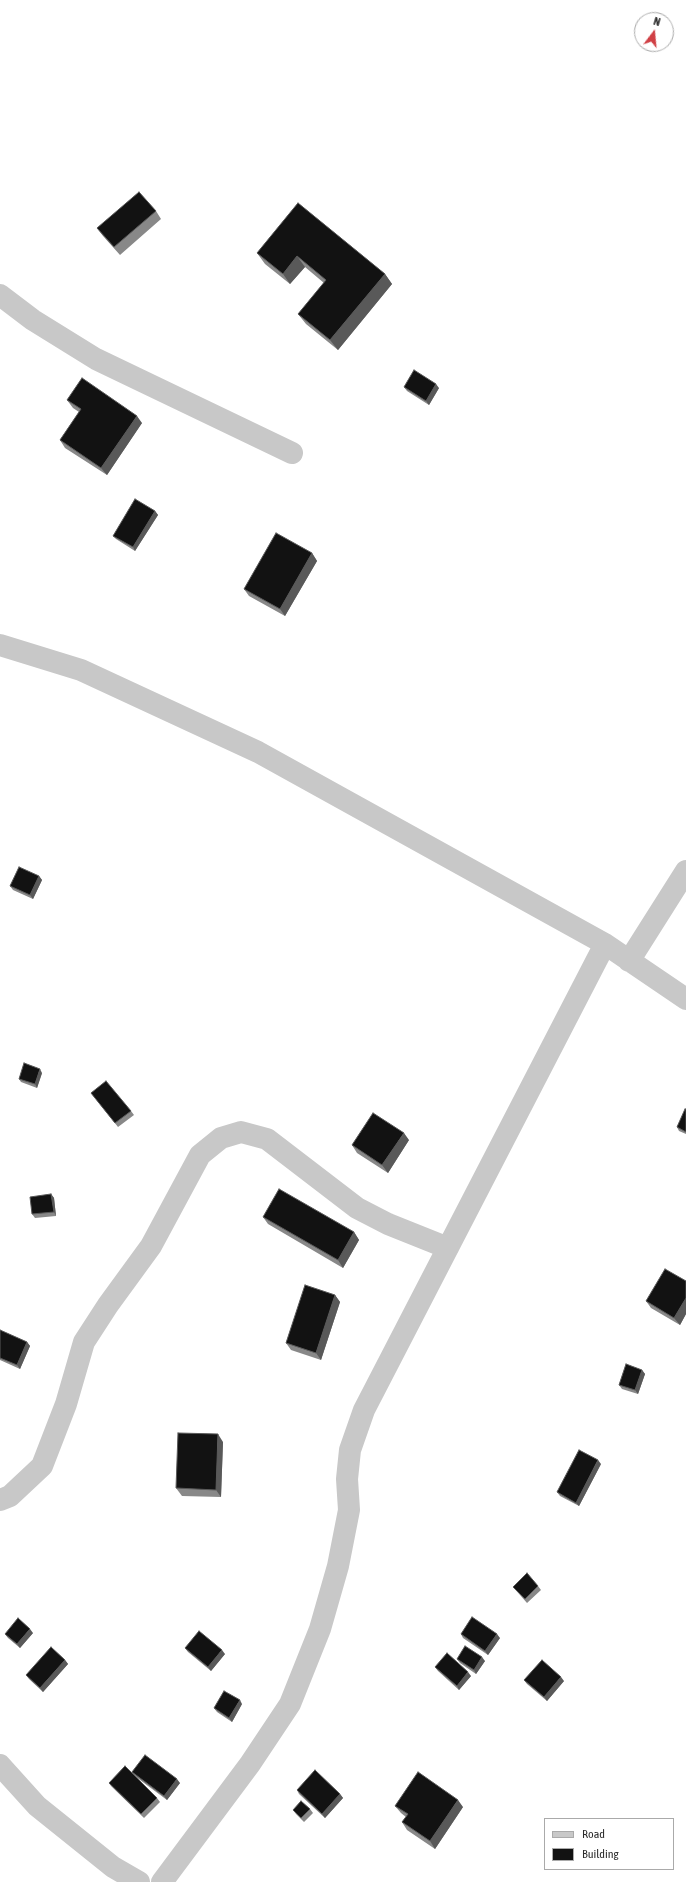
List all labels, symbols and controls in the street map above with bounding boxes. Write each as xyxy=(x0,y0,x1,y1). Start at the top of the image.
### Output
north arrow xyxy=(634,12,674,52)
text: N xyxy=(652,15,662,28)
legend xyxy=(544,1818,674,1870)
text: Road xyxy=(582,1827,605,1841)
text: Building xyxy=(582,1847,619,1861)

